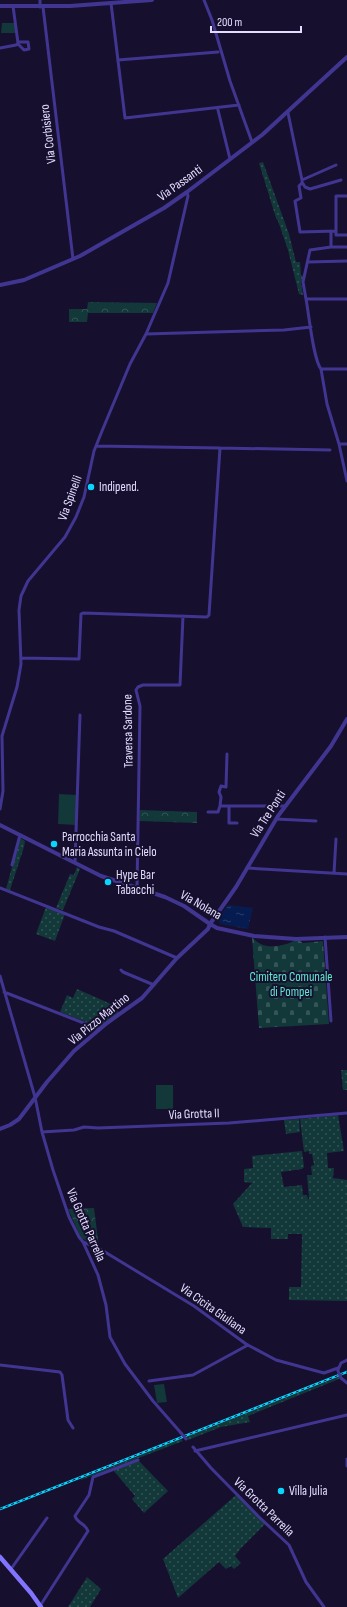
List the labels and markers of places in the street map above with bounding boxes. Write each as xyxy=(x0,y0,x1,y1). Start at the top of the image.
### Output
place label: Indipend. xyxy=(99,479,139,495)
marker: Indipend. xyxy=(86,482,96,492)
place label: Parrocchia Santa Maria Assunta in Cielo xyxy=(62,829,157,860)
marker: Parrocchia Santa Maria Assunta in Cielo xyxy=(49,839,59,849)
place label: Hype Bar Tabacchi xyxy=(116,867,155,898)
marker: Hype Bar Tabacchi xyxy=(103,877,113,887)
place label: Villa Julia xyxy=(289,1483,327,1499)
marker: Villa Julia xyxy=(276,1486,286,1496)

